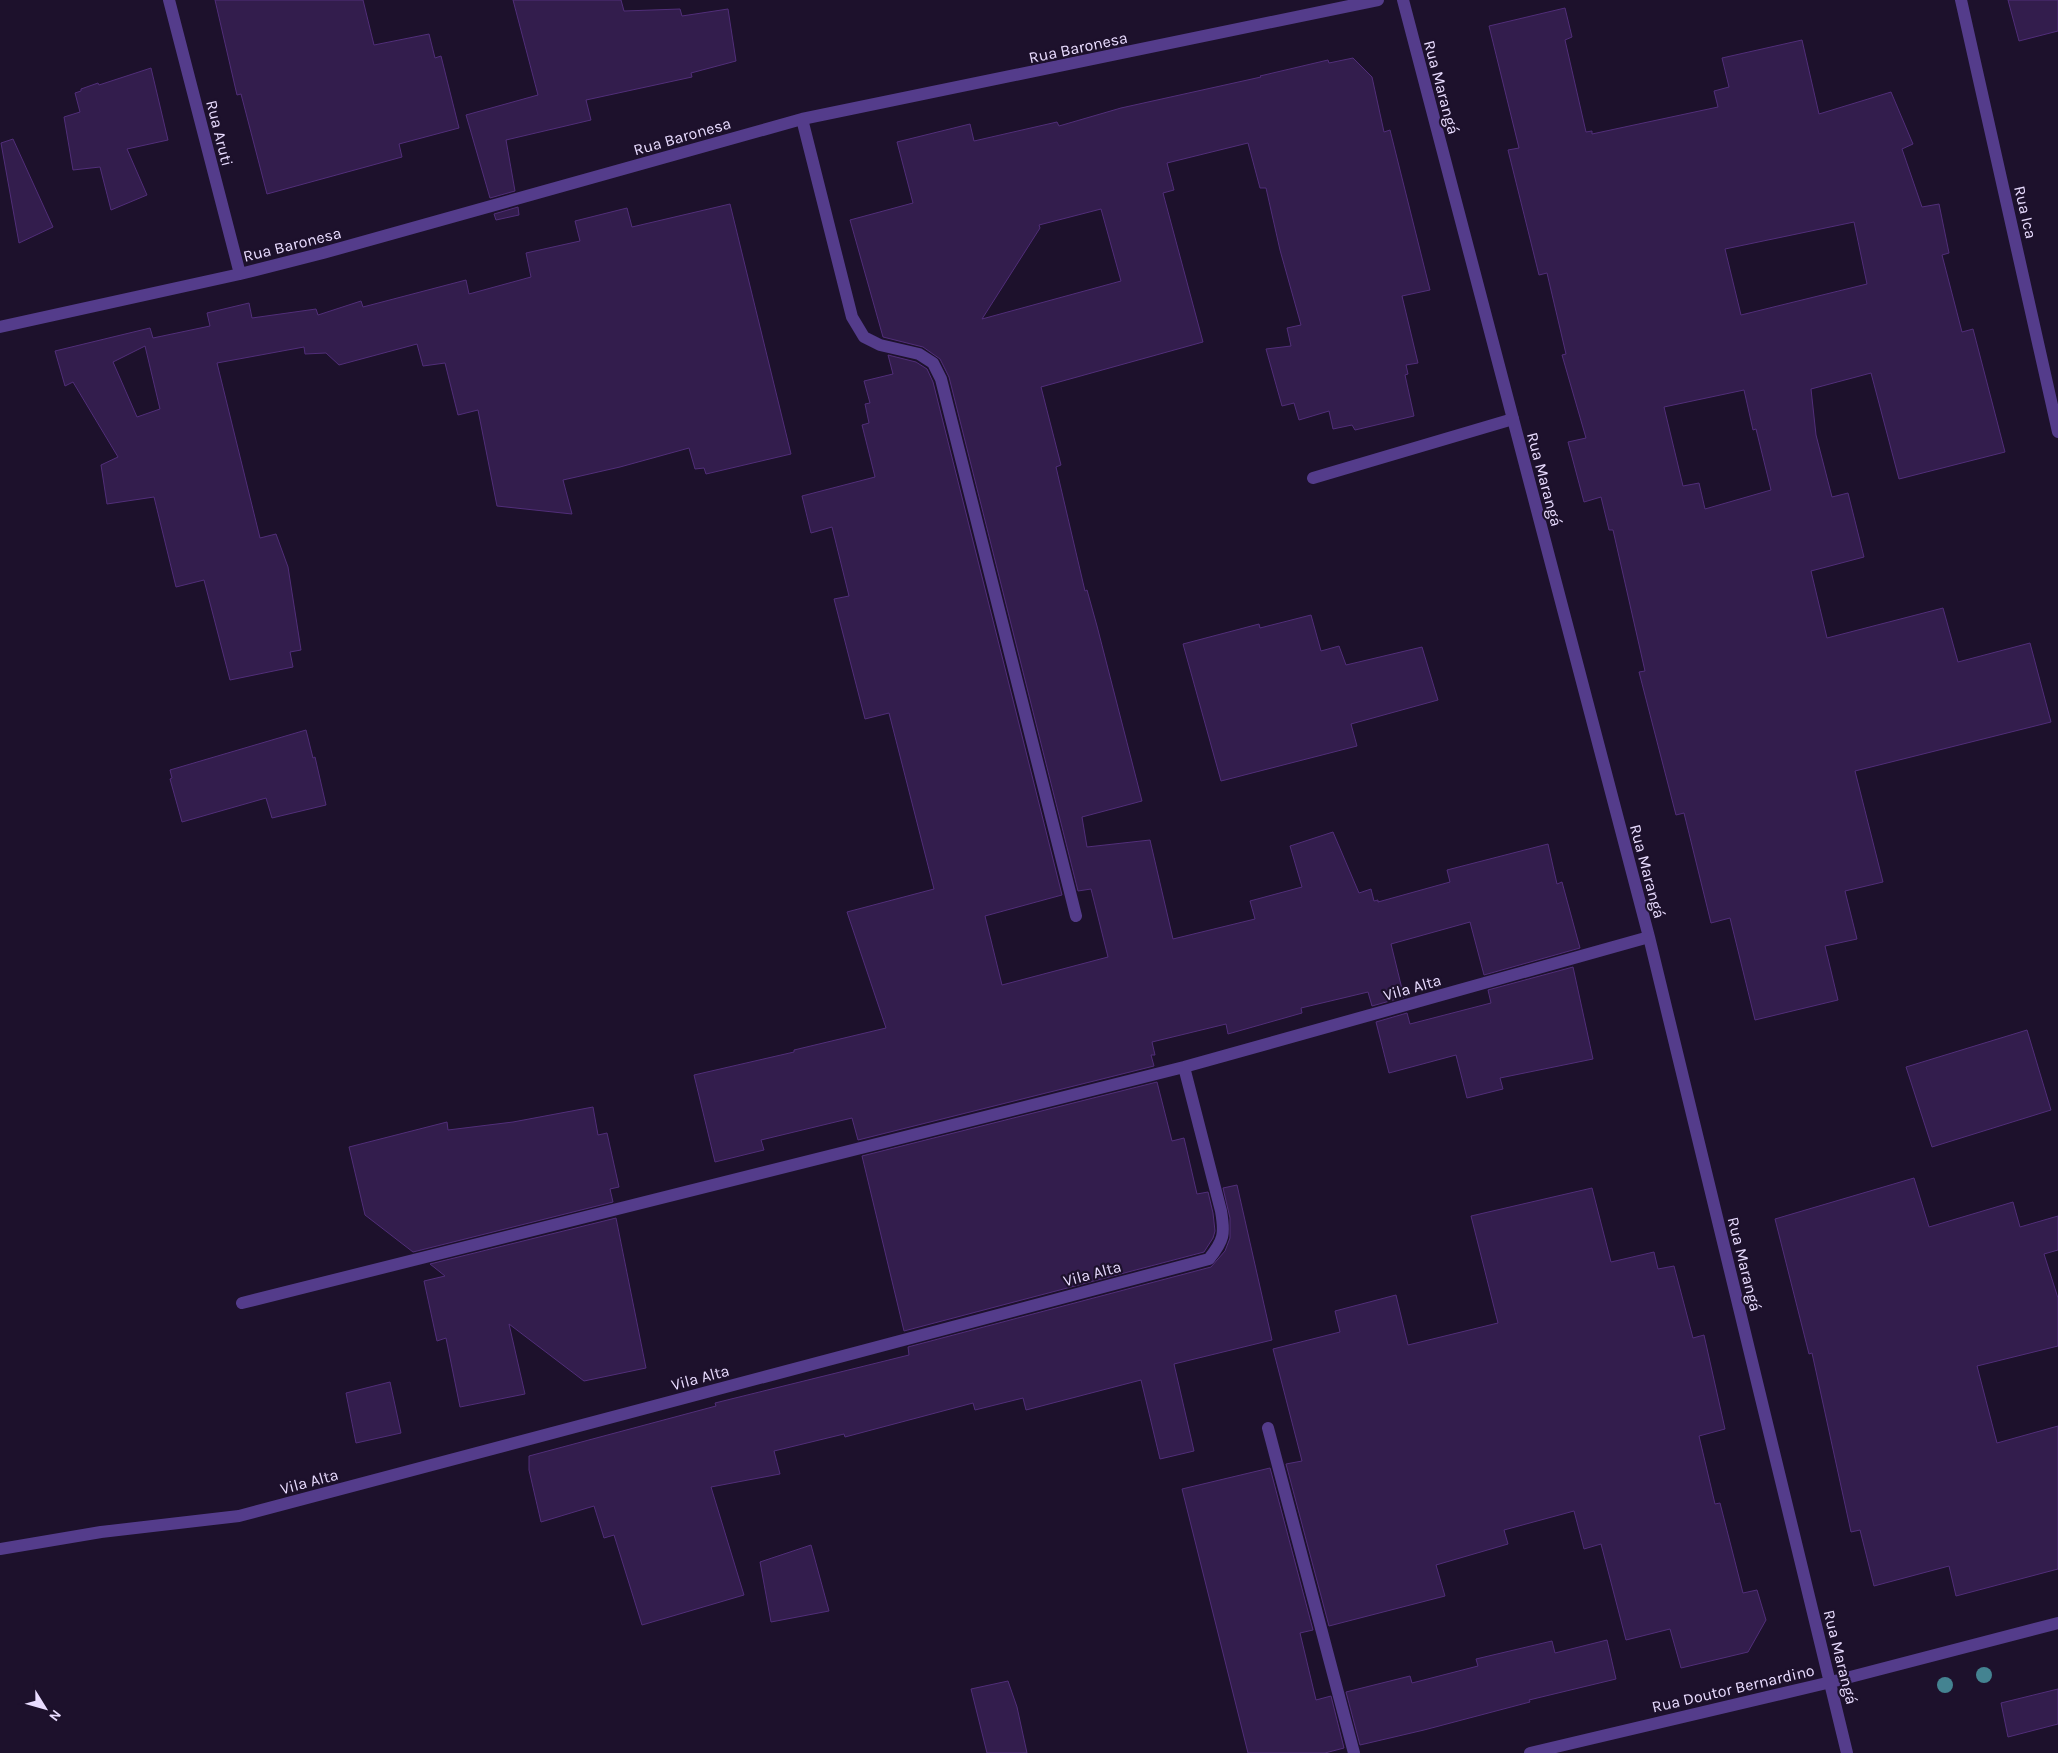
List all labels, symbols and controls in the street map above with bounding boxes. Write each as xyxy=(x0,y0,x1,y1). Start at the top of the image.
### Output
street label: Rua Baronesa xyxy=(1027,28,1129,67)
street label: Rua Marangá xyxy=(1420,38,1463,136)
street label: Rua Aruti xyxy=(202,98,237,168)
street label: Rua Baronesa xyxy=(631,114,733,159)
street label: Rua Ica xyxy=(2010,184,2041,240)
street label: Rua Baronesa xyxy=(241,223,343,266)
street label: Rua Marangá xyxy=(1523,430,1566,528)
street label: Rua Marangá xyxy=(1626,822,1669,920)
street label: Vila Alta xyxy=(1381,970,1443,1005)
street label: Rua Marangá xyxy=(1724,1215,1765,1313)
street label: Vila Alta xyxy=(1061,1257,1123,1290)
street label: Vila Alta xyxy=(669,1361,731,1394)
street label: Vila Alta xyxy=(278,1465,340,1498)
street label: Rua Marangá xyxy=(1820,1608,1861,1706)
street label: Rua Doutor Bernardino xyxy=(1650,1661,1816,1716)
north arrow xyxy=(20,1683,70,1733)
text: N xyxy=(45,1706,65,1725)

